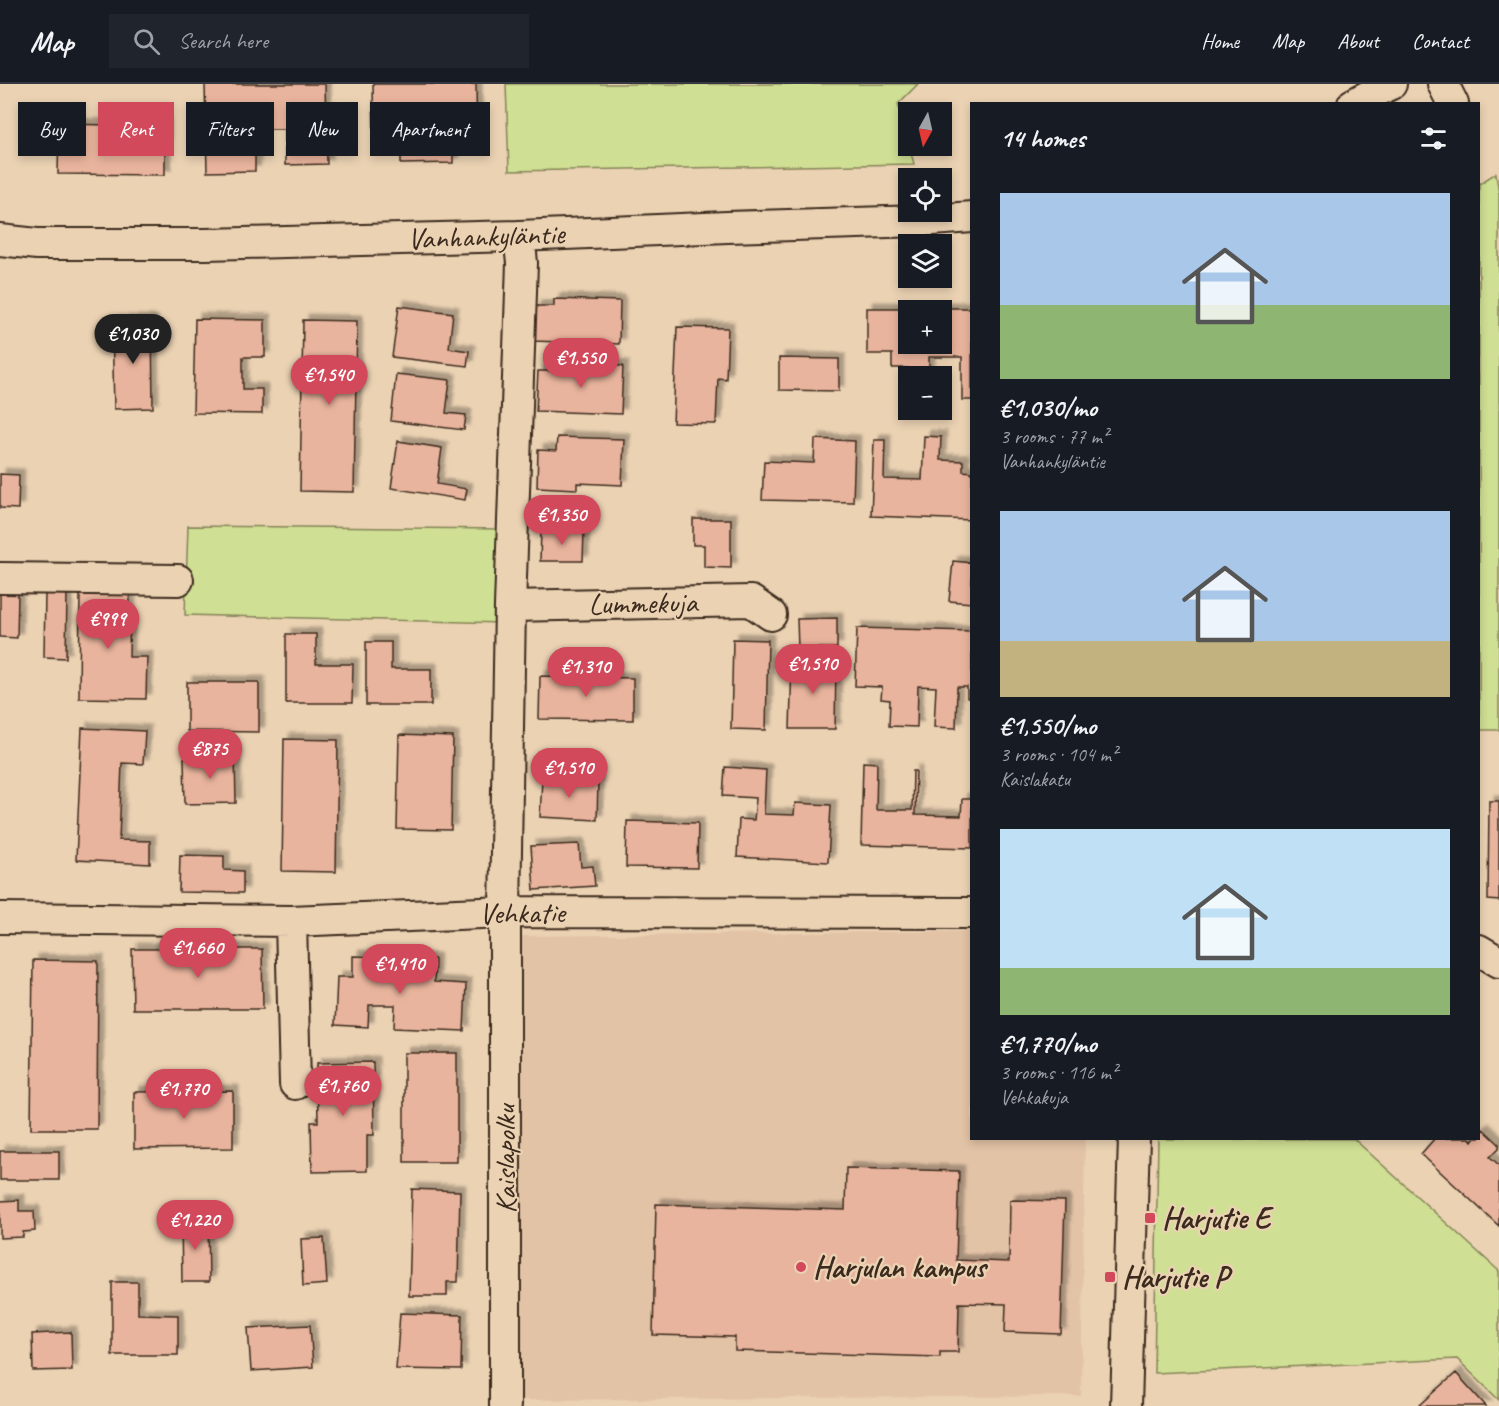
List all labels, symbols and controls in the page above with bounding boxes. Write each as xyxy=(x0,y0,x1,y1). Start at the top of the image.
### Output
search box xyxy=(109,14,529,68)
text: Map xyxy=(30,24,73,59)
icon: search xyxy=(130,25,163,58)
text: Search here xyxy=(178,27,268,55)
text: Home xyxy=(1201,28,1239,54)
text: Map xyxy=(1272,28,1304,54)
text: About xyxy=(1337,28,1379,54)
text: Contact xyxy=(1412,28,1469,54)
chip: Buy xyxy=(18,102,86,156)
chip: Rent xyxy=(98,102,174,156)
chip: Filters xyxy=(186,102,274,156)
chip: New xyxy=(286,102,358,156)
chip: Apartment xyxy=(370,102,490,156)
north arrow xyxy=(898,102,952,156)
map controls xyxy=(898,102,952,420)
text: 14 homes xyxy=(1000,122,1085,155)
icon: filters xyxy=(1417,122,1450,155)
button: locate xyxy=(898,168,952,222)
street label: Vanhankyläntie xyxy=(407,214,567,258)
icon: home xyxy=(1171,232,1279,340)
button: layers xyxy=(898,234,952,288)
button: + xyxy=(898,300,952,354)
pin: €1,030 xyxy=(84,314,182,365)
text: €1,030 xyxy=(109,321,157,346)
pin: €1,550 xyxy=(532,338,630,389)
text: €1,550 xyxy=(557,345,605,370)
pin: €1,540 xyxy=(280,355,378,406)
text: €1,540 xyxy=(305,362,353,387)
button: − xyxy=(898,366,952,420)
text: €1,030/mo xyxy=(1000,391,1097,424)
text: 3 rooms · 77 m² xyxy=(1000,424,1108,449)
text: Vanhankyläntie xyxy=(1000,449,1105,474)
pin: €1,350 xyxy=(513,495,611,546)
text: €1,350 xyxy=(538,502,586,527)
icon: home xyxy=(1171,550,1279,658)
street label: Lummekuja xyxy=(588,583,700,623)
pin: €999 xyxy=(72,599,144,650)
text: €999 xyxy=(90,606,126,631)
pin: €1,510 xyxy=(764,644,862,695)
pin: €1,310 xyxy=(537,647,635,698)
text: €1,510 xyxy=(789,651,837,676)
text: €1,310 xyxy=(562,654,610,679)
text: €1,550/mo xyxy=(1000,709,1096,742)
pin: €875 xyxy=(174,729,246,780)
text: €875 xyxy=(192,736,228,761)
text: 3 rooms · 104 m² xyxy=(1000,742,1117,767)
pin: €1,510 xyxy=(520,748,618,799)
text: €1,510 xyxy=(545,755,593,780)
text: Kaislakatu xyxy=(1000,767,1070,792)
icon: home xyxy=(1171,868,1279,976)
street label: Vehkatie xyxy=(479,893,567,933)
pin: €1,660 xyxy=(149,928,247,979)
text: €1,660 xyxy=(173,935,223,960)
pin: €1,410 xyxy=(351,944,449,995)
text: €1,410 xyxy=(376,951,424,976)
text: €1,770/mo xyxy=(1000,1027,1097,1060)
text: 3 rooms · 116 m² xyxy=(1000,1060,1117,1085)
pin: €1,760 xyxy=(294,1066,392,1117)
pin: €1,770 xyxy=(135,1069,233,1120)
text: €1,760 xyxy=(318,1073,368,1098)
text: €1,770 xyxy=(160,1076,208,1101)
text: Vehkakuja xyxy=(1000,1085,1068,1110)
street label: Kaislapolku xyxy=(486,1103,524,1214)
place label: Harjutie E xyxy=(1162,1199,1274,1237)
pin: €1,220 xyxy=(146,1200,244,1251)
text: €1,220 xyxy=(171,1207,219,1232)
marker: Harjutie E xyxy=(1143,1211,1157,1225)
place label: Harjulan kampus xyxy=(813,1248,989,1286)
place label: Harjutie P xyxy=(1122,1258,1233,1296)
marker: Harjulan kampus xyxy=(794,1260,808,1274)
marker: Harjutie P xyxy=(1103,1270,1117,1284)

